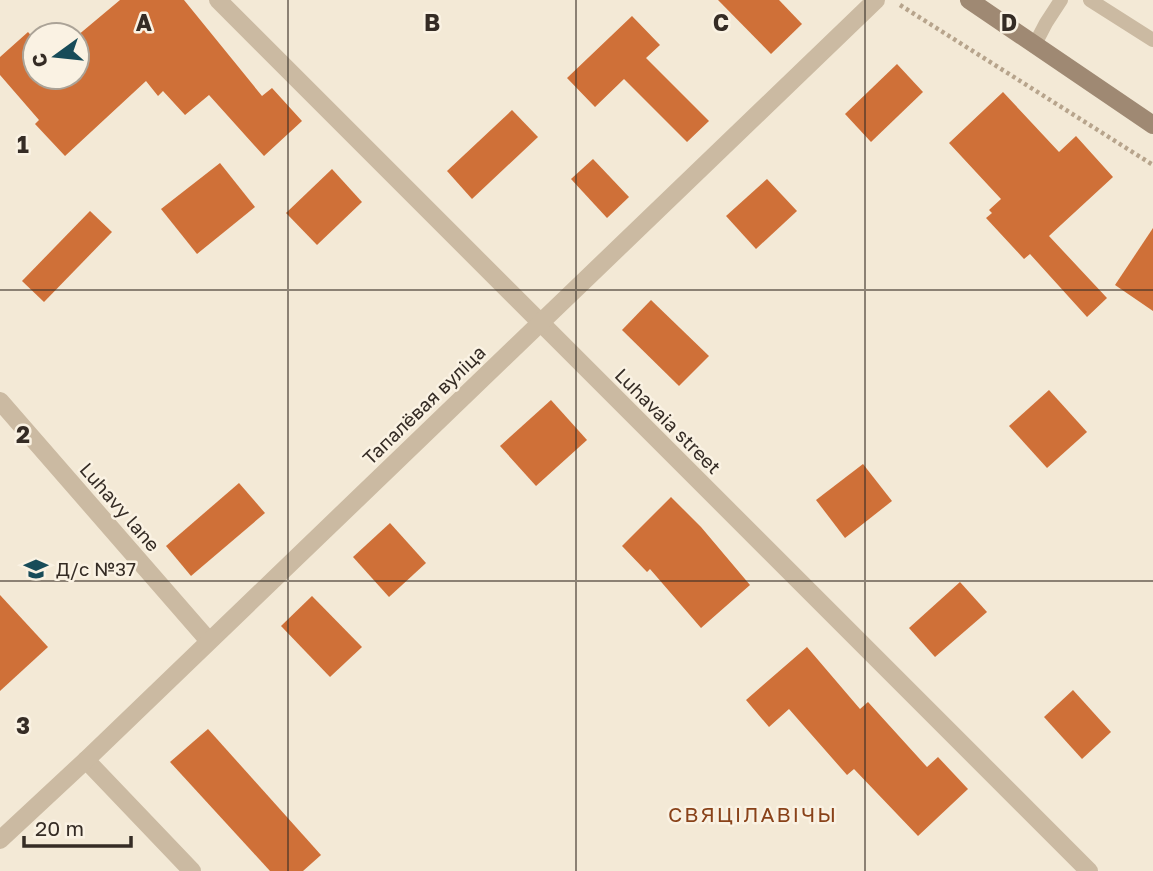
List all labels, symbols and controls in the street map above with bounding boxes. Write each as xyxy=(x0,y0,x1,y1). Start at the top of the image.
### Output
text: A xyxy=(136,8,153,36)
text: B xyxy=(424,8,440,36)
text: C xyxy=(713,8,729,36)
text: D xyxy=(1001,8,1017,36)
north arrow xyxy=(21,21,91,91)
text: С xyxy=(26,51,52,70)
text: 1 xyxy=(17,130,29,158)
street label: Тапалёвая вуліца xyxy=(358,340,490,469)
street label: Luhavaia street xyxy=(611,363,726,478)
text: 2 xyxy=(16,420,30,448)
street label: Luhavy lane xyxy=(76,458,165,556)
school or university icon: Д/с №37 xyxy=(22,555,50,583)
place label: Д/с №37 xyxy=(56,557,136,580)
text: 3 xyxy=(16,711,30,739)
district label: СВЯЦІЛАВІЧЫ xyxy=(668,801,838,827)
scale bar xyxy=(24,804,131,848)
text: 20 m xyxy=(35,815,84,841)

